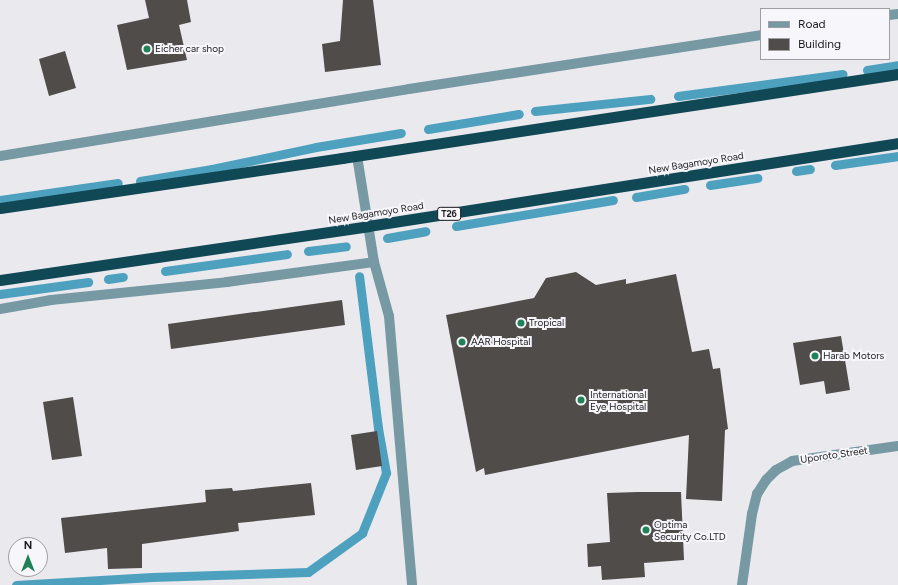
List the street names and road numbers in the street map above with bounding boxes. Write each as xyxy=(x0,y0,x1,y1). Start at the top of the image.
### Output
street label: New Bagamoyo Road xyxy=(648,150,744,176)
street label: New Bagamoyo Road xyxy=(328,200,424,226)
road number: T26 xyxy=(437,207,461,221)
street label: Uporoto Street xyxy=(800,444,868,466)

